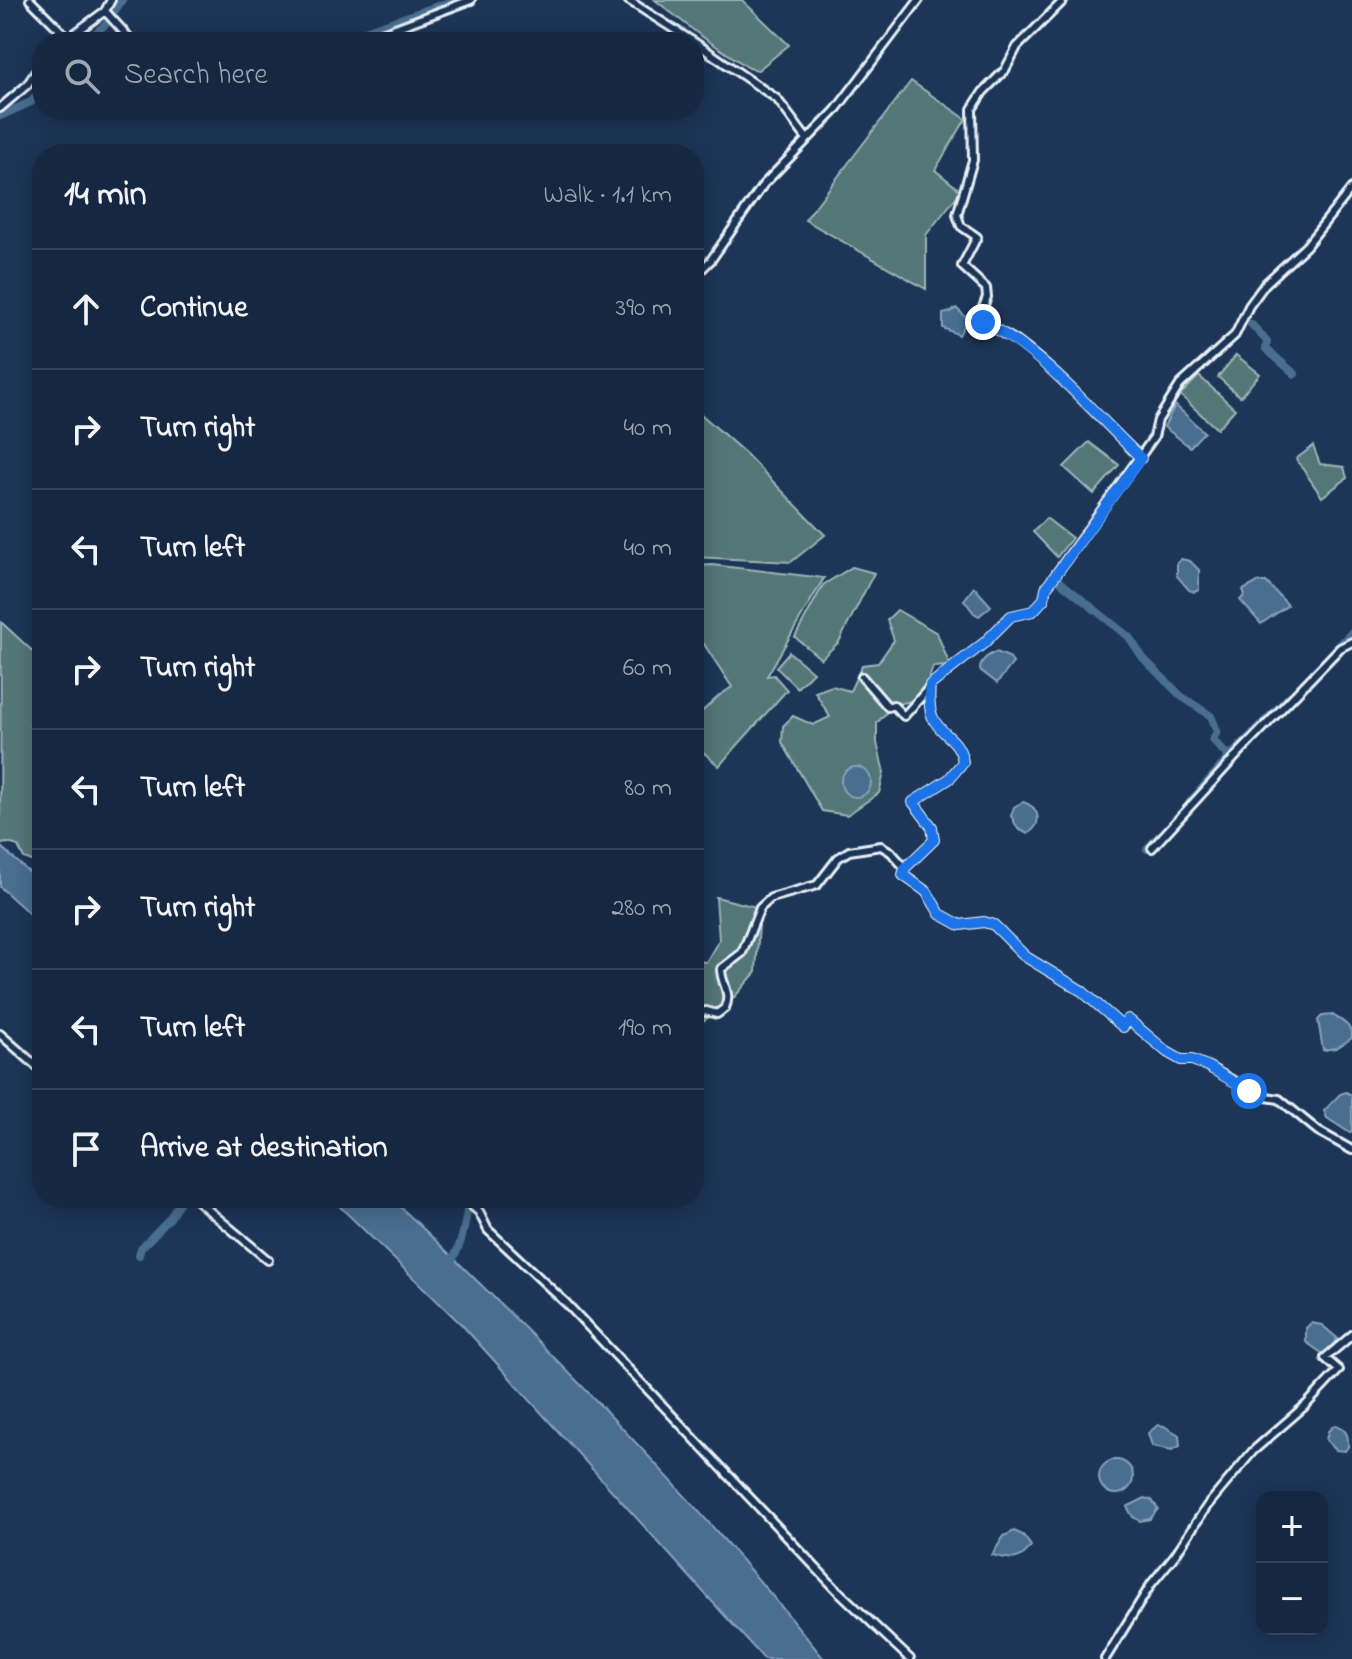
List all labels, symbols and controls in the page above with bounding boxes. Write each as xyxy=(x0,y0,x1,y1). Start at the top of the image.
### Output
search box xyxy=(32,32,704,120)
icon: search xyxy=(60,54,104,98)
text: Search here xyxy=(124,54,268,98)
text: 14 min xyxy=(64,171,147,221)
text: Walk · 1.1 km xyxy=(544,177,672,215)
icon: ahead xyxy=(64,287,108,331)
text: Continue xyxy=(140,287,248,331)
text: 390 m xyxy=(616,290,672,328)
route end xyxy=(965,304,1001,340)
icon: right xyxy=(64,407,108,451)
text: Turn right xyxy=(140,407,255,451)
text: 40 m xyxy=(623,410,672,448)
icon: left xyxy=(64,527,108,571)
text: Turn left xyxy=(140,527,245,571)
text: 40 m xyxy=(623,530,672,568)
icon: right xyxy=(64,647,108,691)
text: Turn right xyxy=(140,647,255,691)
text: 60 m xyxy=(623,650,672,688)
icon: left xyxy=(64,767,108,811)
text: Turn left xyxy=(140,767,245,811)
text: 80 m xyxy=(624,770,672,808)
icon: right xyxy=(64,887,108,931)
text: Turn right xyxy=(140,887,255,931)
text: 280 m xyxy=(611,890,672,928)
icon: left xyxy=(64,1007,108,1051)
text: Turn left xyxy=(140,1007,245,1051)
text: 190 m xyxy=(618,1010,672,1048)
route start xyxy=(1231,1073,1267,1109)
icon: arrive xyxy=(64,1127,108,1171)
text: Arrive at destination xyxy=(140,1127,388,1171)
map controls xyxy=(1256,1491,1328,1635)
button: + xyxy=(1256,1491,1328,1563)
button: − xyxy=(1256,1563,1328,1635)

